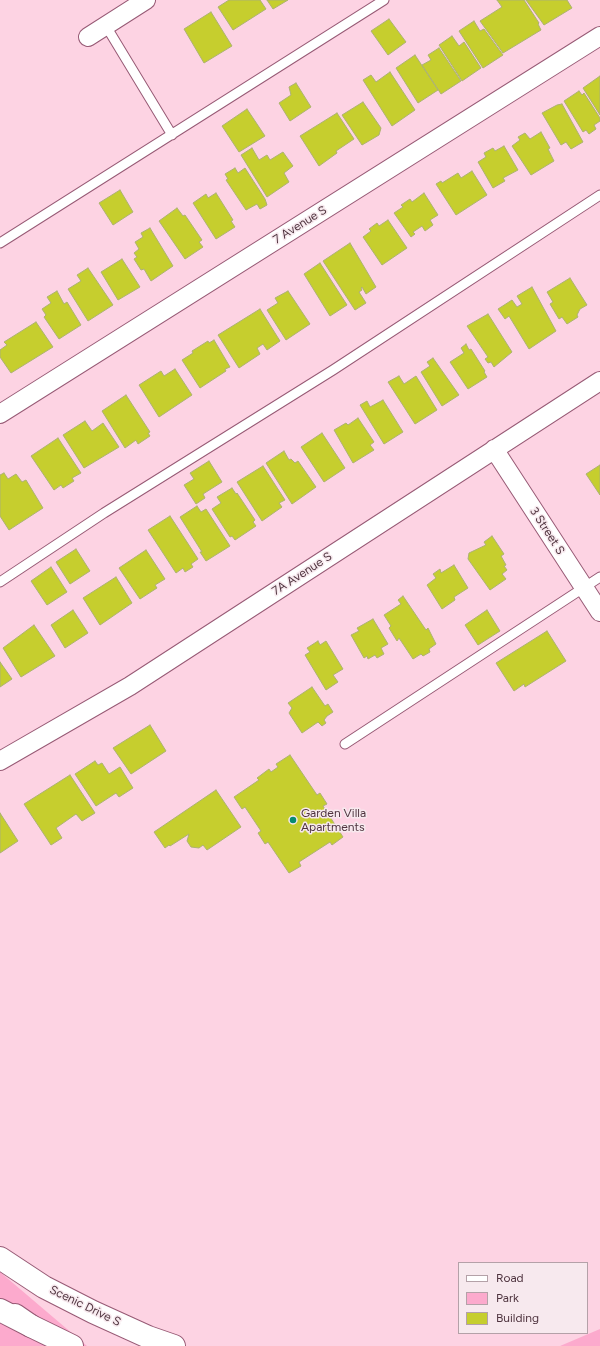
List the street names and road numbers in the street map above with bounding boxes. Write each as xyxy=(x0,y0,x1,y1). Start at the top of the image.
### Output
street label: 7 Avenue S xyxy=(271,203,329,247)
street label: 3 Street S xyxy=(526,505,568,557)
street label: 7A Avenue S xyxy=(269,549,335,599)
street label: Scenic Drive S xyxy=(47,1283,123,1329)

